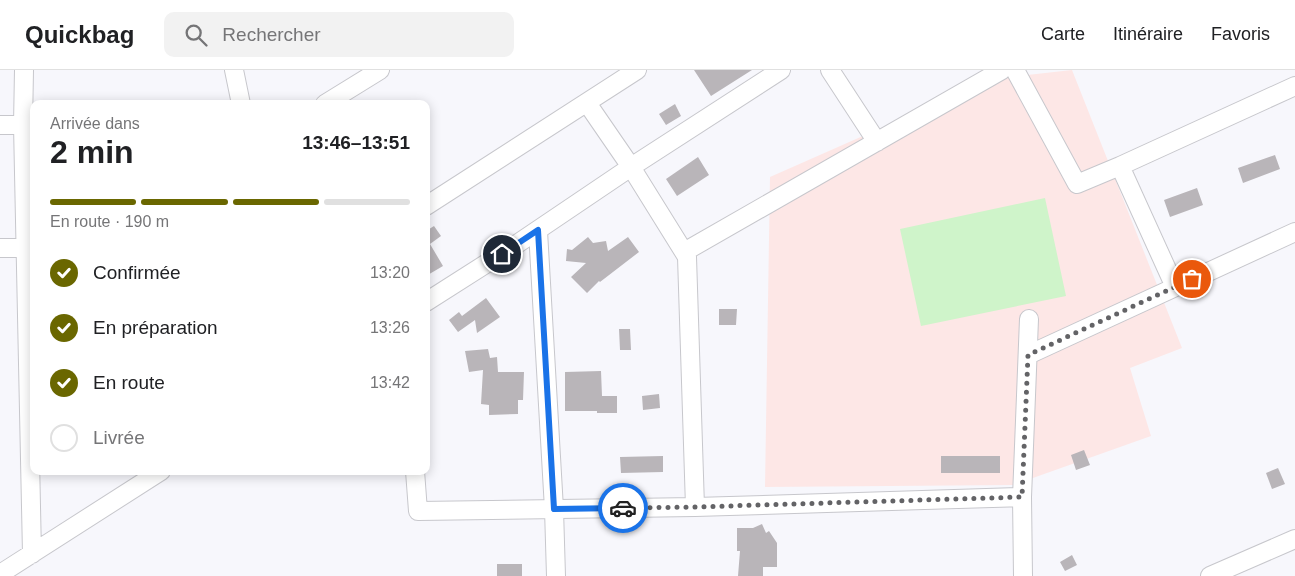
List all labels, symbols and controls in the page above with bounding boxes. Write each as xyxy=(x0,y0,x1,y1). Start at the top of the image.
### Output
search box xyxy=(164,12,514,57)
text: Quickbag xyxy=(25,21,134,48)
icon: search xyxy=(182,21,210,49)
text: Rechercher xyxy=(222,24,321,45)
text: Carte xyxy=(1041,24,1085,44)
text: Itinéraire xyxy=(1113,24,1183,44)
text: Favoris xyxy=(1211,24,1270,44)
text: Arrivée dans xyxy=(50,115,140,132)
text: 13:46–13:51 xyxy=(302,132,410,153)
text: 2 min xyxy=(50,134,134,170)
text: En route · 190 m xyxy=(50,213,169,230)
pin xyxy=(481,233,523,275)
icon: home xyxy=(488,240,516,268)
pin xyxy=(1171,258,1213,300)
icon: check xyxy=(50,259,78,287)
text: Confirmée xyxy=(93,262,181,283)
text: 13:20 xyxy=(370,264,410,281)
icon: bag xyxy=(1178,265,1206,293)
icon: check xyxy=(50,314,78,342)
text: En préparation xyxy=(93,317,218,338)
text: 13:26 xyxy=(370,319,410,336)
icon: check xyxy=(50,369,78,397)
text: En route xyxy=(93,372,165,393)
text: 13:42 xyxy=(370,374,410,391)
text: Livrée xyxy=(93,427,145,448)
courier xyxy=(598,483,648,533)
icon: car xyxy=(609,494,637,522)

